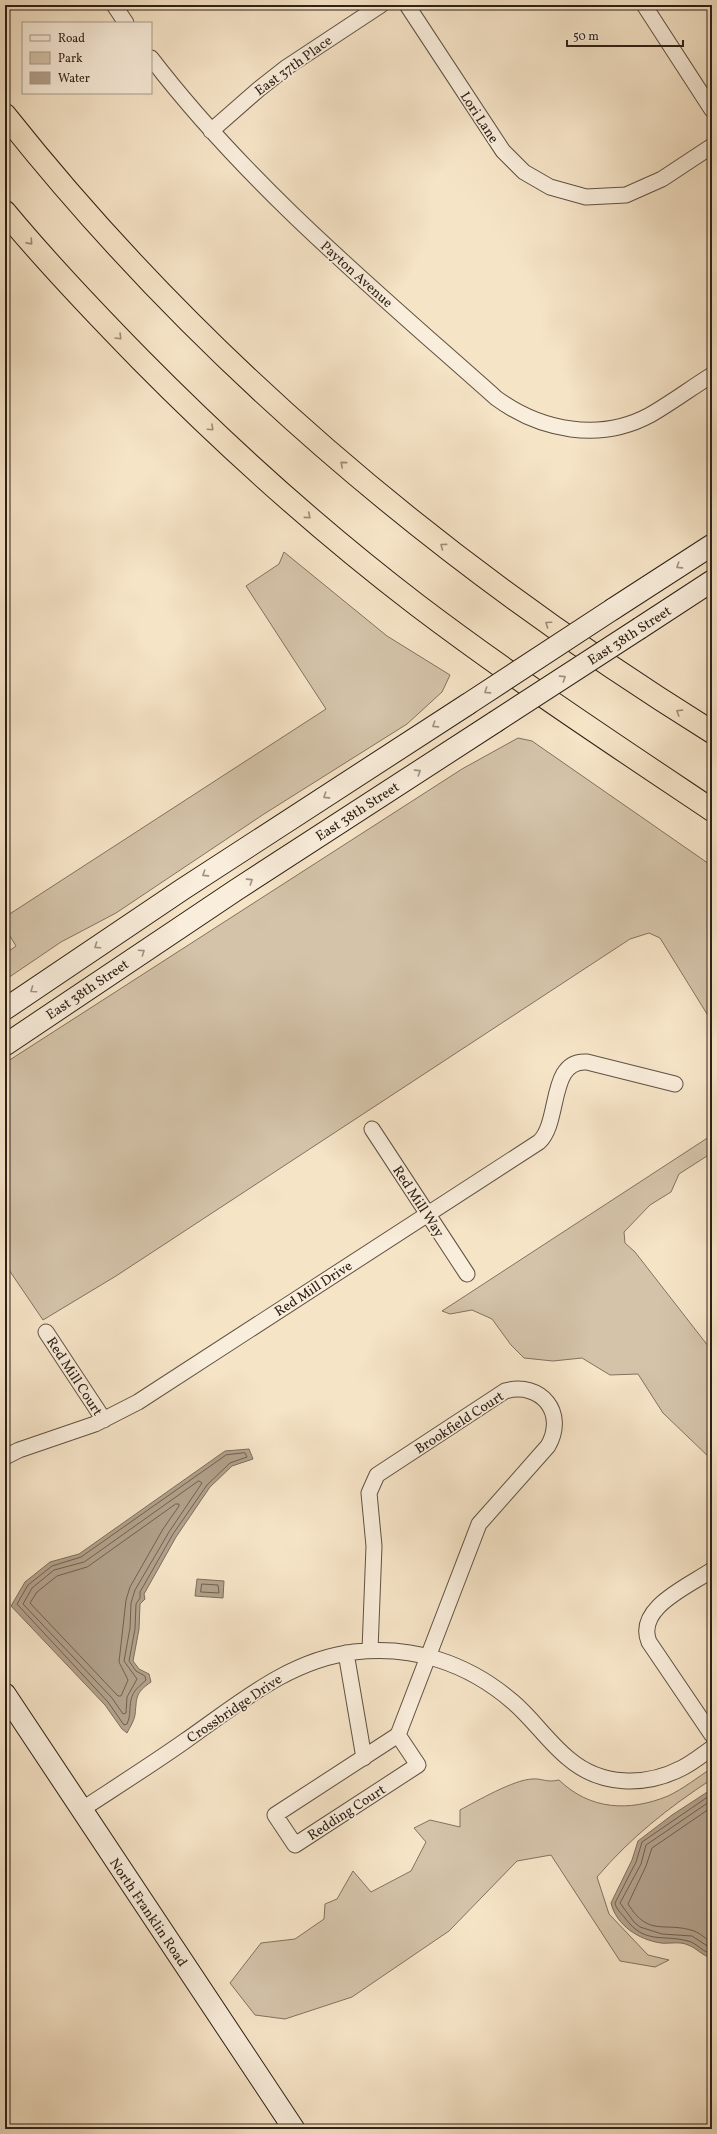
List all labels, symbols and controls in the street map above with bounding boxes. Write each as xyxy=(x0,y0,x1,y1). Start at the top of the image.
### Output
legend xyxy=(22,22,152,94)
scale bar xyxy=(567,22,683,48)
text: 50 m xyxy=(573,29,599,45)
text: Road xyxy=(58,31,85,47)
street label: East 37th Place xyxy=(251,31,337,101)
text: Park xyxy=(58,51,83,67)
text: Water xyxy=(58,71,90,87)
street label: Lori Lane xyxy=(455,88,503,148)
one-way arrow xyxy=(26,237,33,245)
street label: Payton Avenue xyxy=(316,237,397,313)
one-way arrow xyxy=(114,332,122,340)
one-way arrow xyxy=(206,424,214,431)
one-way arrow xyxy=(340,462,347,469)
one-way arrow xyxy=(303,511,310,518)
one-way arrow xyxy=(441,544,448,551)
one-way arrow xyxy=(676,562,683,569)
street label: East 38th Street xyxy=(584,602,675,670)
one-way arrow xyxy=(545,622,552,629)
one-way arrow xyxy=(559,675,566,683)
one-way arrow xyxy=(484,686,491,694)
one-way arrow xyxy=(676,709,683,716)
one-way arrow xyxy=(432,720,439,728)
one-way arrow xyxy=(414,769,421,777)
street label: East 38th Street xyxy=(312,778,403,846)
one-way arrow xyxy=(323,791,330,798)
one-way arrow xyxy=(203,869,210,876)
one-way arrow xyxy=(246,878,253,885)
one-way arrow xyxy=(94,941,101,949)
one-way arrow xyxy=(137,950,144,957)
street label: East 38th Street xyxy=(43,955,133,1025)
one-way arrow xyxy=(30,985,37,992)
street label: Red Mill Way xyxy=(387,1162,448,1242)
street label: Red Mill Drive xyxy=(271,1257,357,1322)
street label: Red Mill Court xyxy=(41,1334,106,1420)
street label: Brookfield Court xyxy=(412,1387,508,1459)
street label: Crossbridge Drive xyxy=(184,1670,286,1748)
street label: Redding Court xyxy=(304,1781,390,1846)
street label: North Franklin Road xyxy=(104,1855,191,1971)

